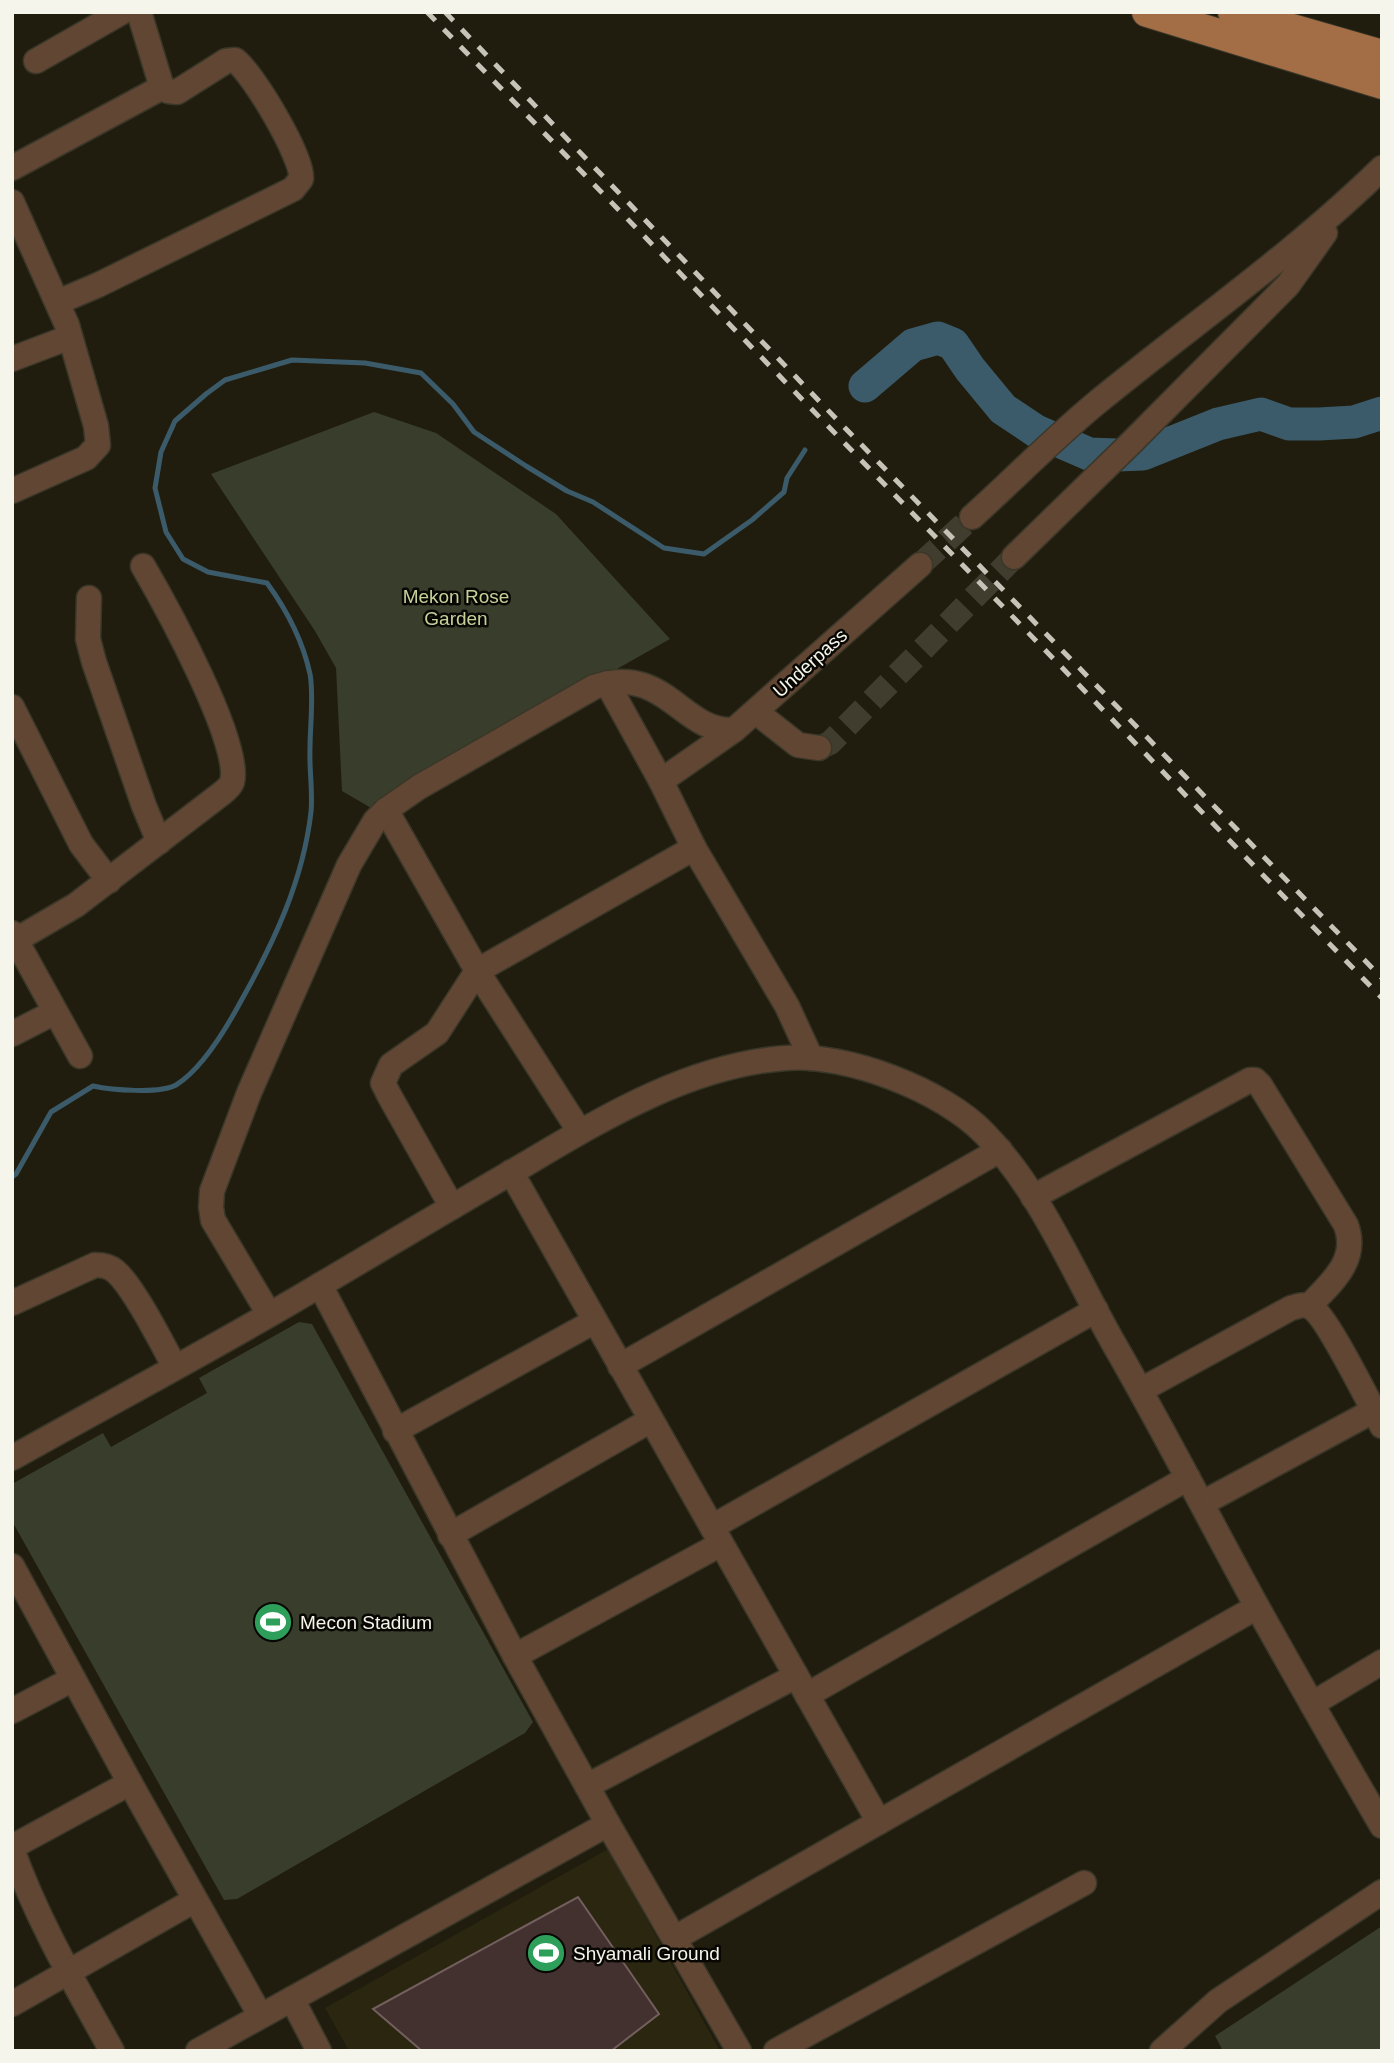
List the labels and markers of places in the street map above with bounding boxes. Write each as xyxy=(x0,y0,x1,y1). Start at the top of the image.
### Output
sports icon: Mecon Stadium xyxy=(252,1601,294,1643)
place label: Mecon Stadium xyxy=(300,1612,432,1633)
sports icon: Shyamali Ground xyxy=(525,1932,567,1974)
place label: Shyamali Ground xyxy=(573,1943,720,1964)

